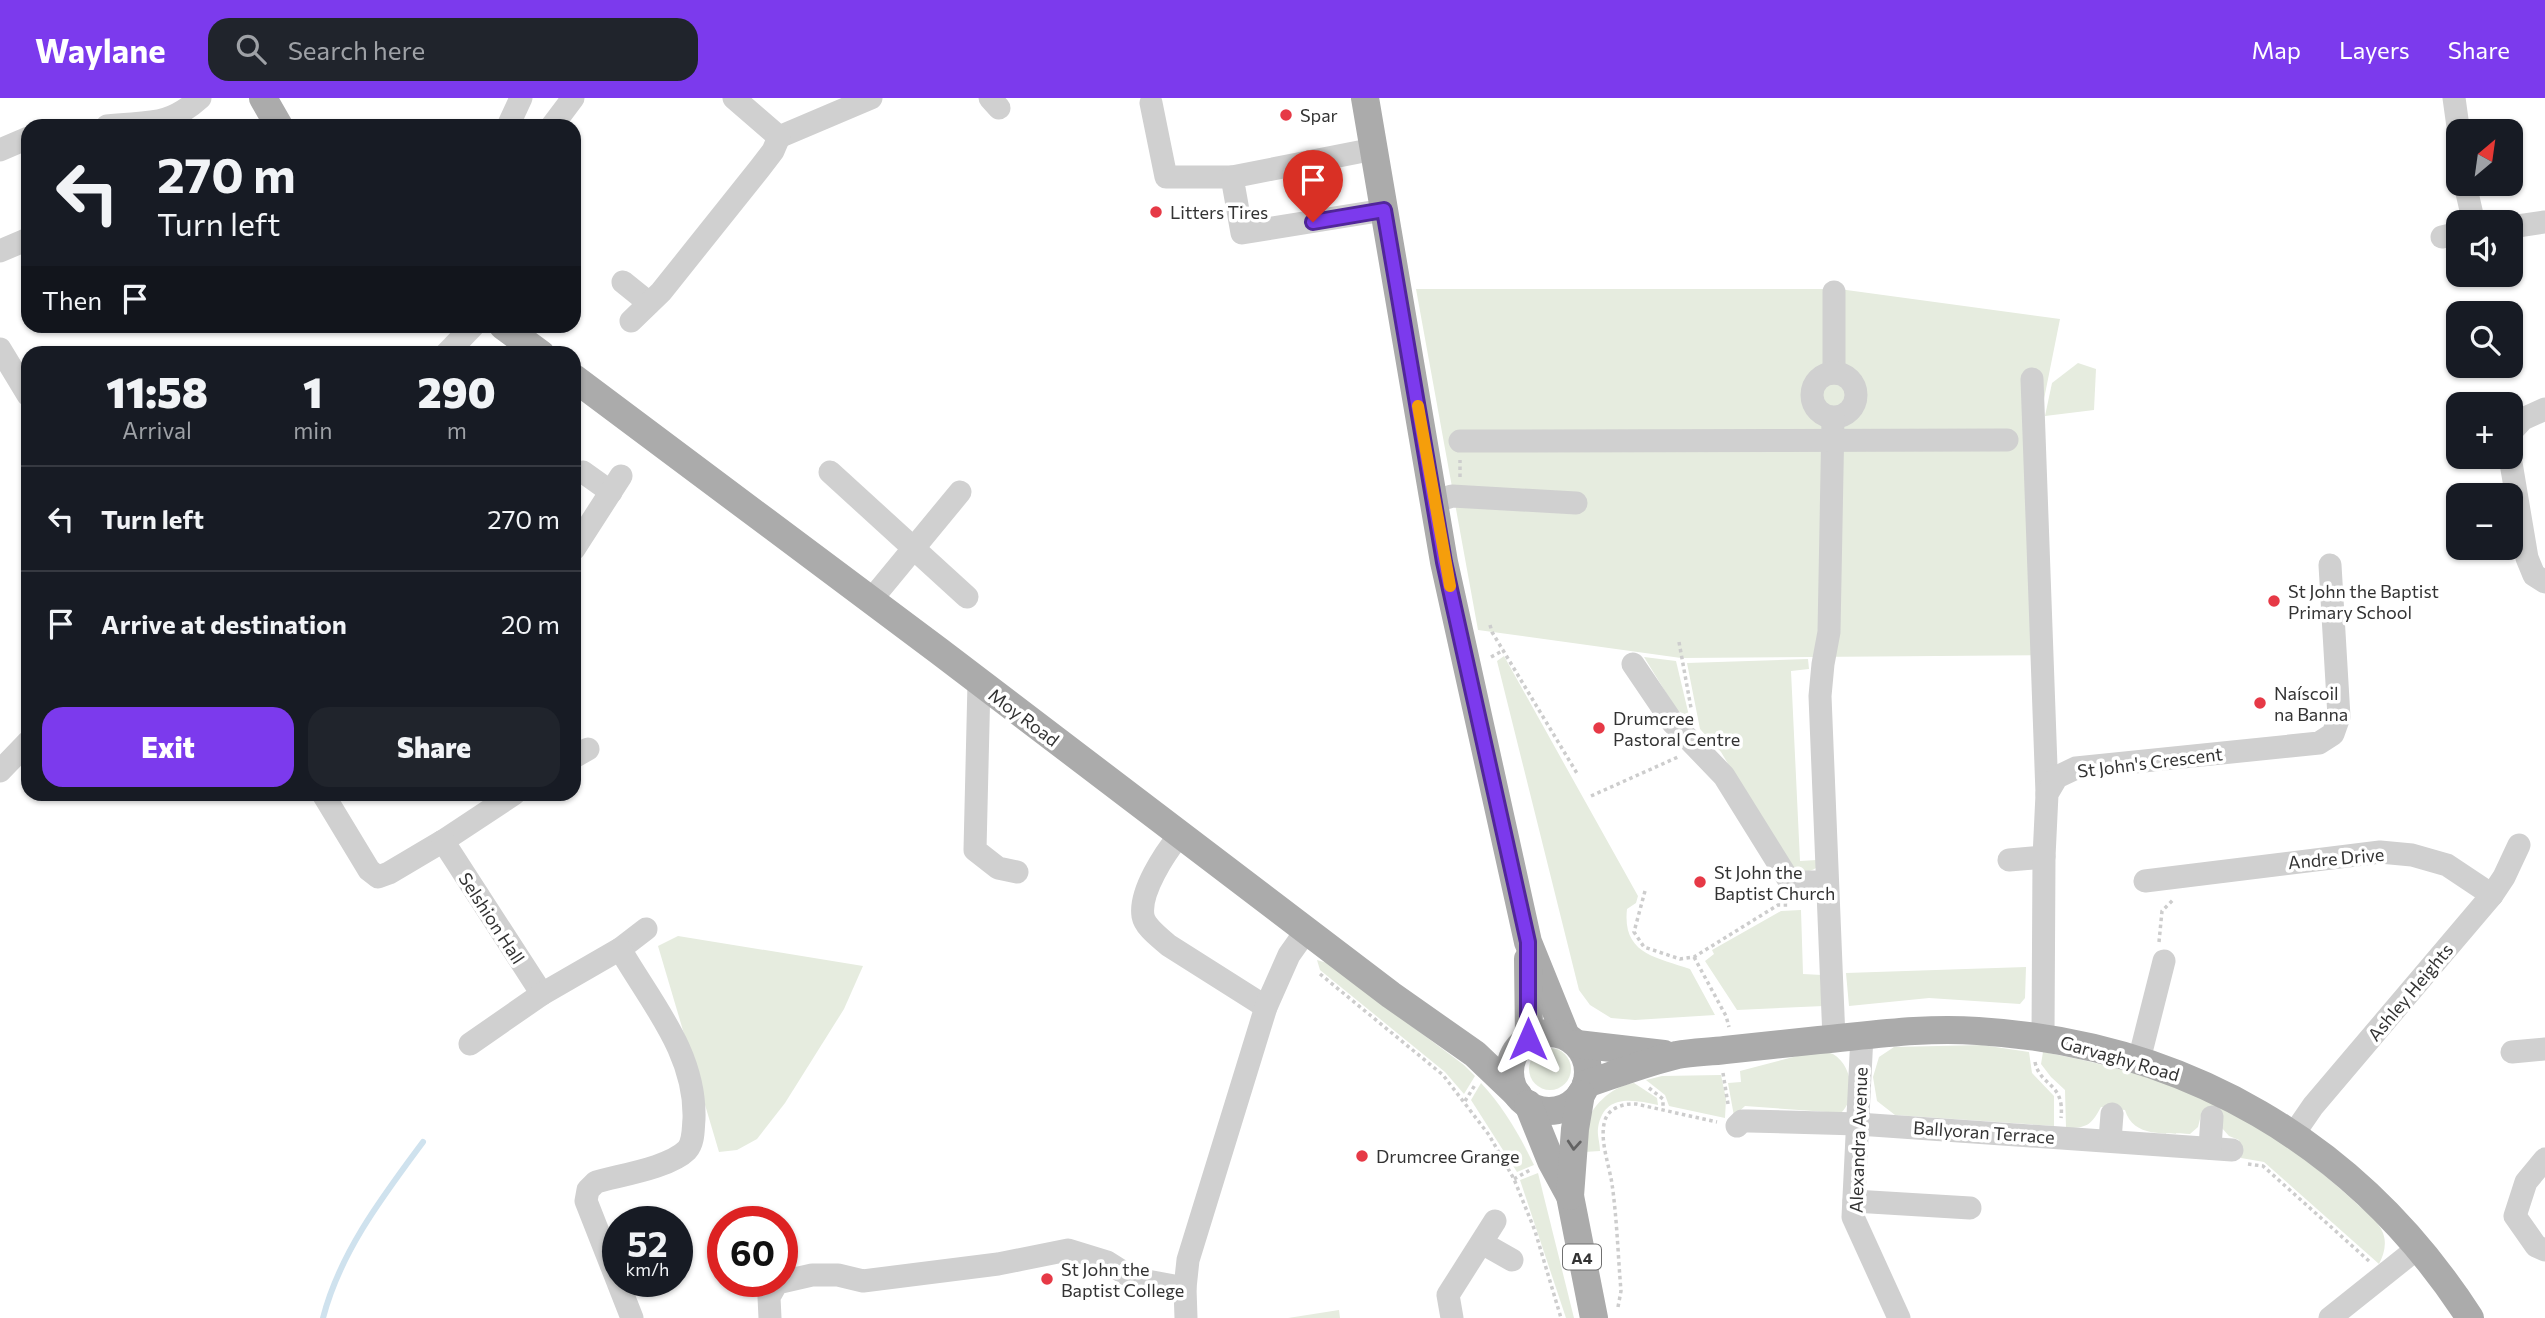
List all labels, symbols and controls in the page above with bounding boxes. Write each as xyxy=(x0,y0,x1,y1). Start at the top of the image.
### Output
search box xyxy=(208,18,698,81)
text: Waylane xyxy=(35,29,166,70)
icon: search xyxy=(232,30,270,68)
text: Search here xyxy=(288,34,425,65)
text: Map xyxy=(2252,35,2301,64)
text: Layers xyxy=(2339,35,2410,64)
text: Share xyxy=(2448,35,2510,64)
place label: Spar xyxy=(1300,104,1338,126)
marker: Spar xyxy=(1278,107,1294,123)
north arrow xyxy=(2446,119,2524,196)
map controls xyxy=(2446,119,2523,560)
text: 270 m xyxy=(157,143,296,203)
icon: left xyxy=(42,147,133,238)
pin xyxy=(1283,150,1343,222)
icon: arrive xyxy=(1294,161,1332,199)
place label: Litters Tires xyxy=(1170,201,1268,223)
text: Turn left xyxy=(157,203,281,243)
marker: Litters Tires xyxy=(1148,204,1164,220)
button: sound xyxy=(2446,210,2523,287)
icon: arrive xyxy=(116,280,154,318)
text: Then xyxy=(42,284,102,315)
button: search xyxy=(2446,301,2523,378)
text: 11:58 xyxy=(106,365,208,417)
text: 1 xyxy=(303,365,323,417)
text: 290 xyxy=(418,365,496,417)
button: + xyxy=(2446,392,2523,469)
text: Arrival xyxy=(122,416,192,444)
text: min xyxy=(293,416,332,444)
text: m xyxy=(447,416,467,444)
button: − xyxy=(2446,483,2523,560)
icon: left xyxy=(42,500,80,538)
text: Turn left xyxy=(101,503,204,534)
text: 270 m xyxy=(487,503,560,534)
place label: St John the Baptist Primary School xyxy=(2288,580,2439,623)
marker: St John the Baptist Primary School xyxy=(2266,593,2282,609)
icon: arrive xyxy=(42,605,80,643)
text: Arrive at destination xyxy=(101,608,347,639)
text: 20 m xyxy=(501,608,560,639)
place label: Naíscoil na Banna xyxy=(2274,682,2348,725)
street label: Moy Road xyxy=(984,683,1064,751)
marker: Naíscoil na Banna xyxy=(2252,695,2268,711)
button: Exit xyxy=(42,707,294,787)
button: Share xyxy=(308,707,560,787)
place label: Drumcree Pastoral Centre xyxy=(1613,707,1740,750)
marker: Drumcree Pastoral Centre xyxy=(1591,720,1607,736)
street label: St John's Crescent xyxy=(2076,742,2224,782)
street label: Andre Drive xyxy=(2287,843,2385,873)
place label: St John the Baptist Church xyxy=(1714,861,1835,904)
street label: Selshion Hall xyxy=(454,868,530,968)
marker: St John the Baptist Church xyxy=(1692,874,1708,890)
street label: Ashley Heights xyxy=(2363,939,2457,1045)
position arrow xyxy=(1491,1002,1565,1076)
street label: Garvaghy Road xyxy=(2058,1030,2182,1086)
street label: Alexandra Avenue xyxy=(1844,1067,1872,1213)
street label: Ballyoran Terrace xyxy=(1913,1116,2055,1148)
one-way arrow xyxy=(1567,1140,1582,1151)
place label: Drumcree Grange xyxy=(1376,1145,1519,1167)
marker: Drumcree Grange xyxy=(1354,1148,1370,1164)
speed limit sign: 60 xyxy=(707,1206,798,1297)
text: 52 xyxy=(627,1221,668,1264)
road number: A4 xyxy=(1563,1245,1601,1270)
text: km/h xyxy=(626,1258,669,1280)
place label: St John the Baptist College xyxy=(1061,1258,1184,1301)
marker: St John the Baptist College xyxy=(1039,1271,1055,1287)

